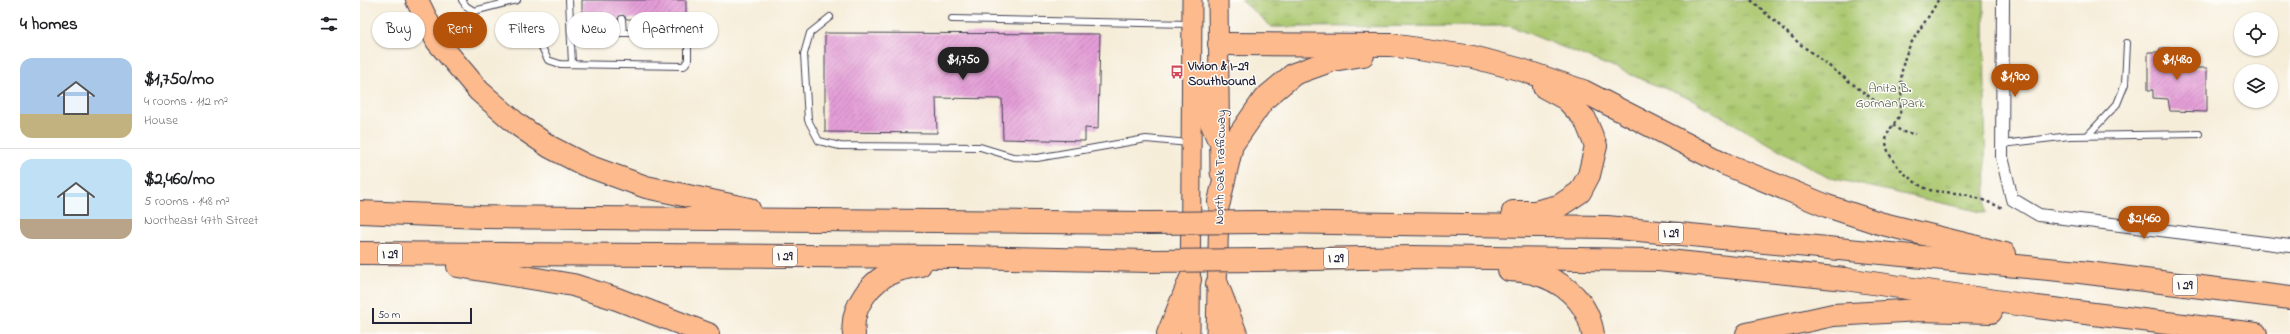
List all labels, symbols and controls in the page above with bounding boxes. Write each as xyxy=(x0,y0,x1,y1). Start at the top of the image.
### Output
text: 4 homes xyxy=(20,12,78,37)
chip: Buy xyxy=(372,12,425,48)
chip: Rent xyxy=(433,12,487,48)
chip: Filters xyxy=(495,12,559,48)
chip: New xyxy=(567,12,620,48)
chip: Apartment xyxy=(628,12,718,48)
map controls xyxy=(2234,12,2278,108)
button: locate xyxy=(2234,12,2278,56)
icon: filters xyxy=(318,13,340,35)
pin: $1,750 xyxy=(930,47,996,81)
pin: $1,480 xyxy=(2144,47,2210,81)
text: $1,750 xyxy=(947,50,979,69)
text: $1,480 xyxy=(2162,50,2192,69)
place label: Vivion & I-29 Southbound xyxy=(1187,57,1256,91)
bus stop icon: Vivion & I-29 Southbound xyxy=(1169,64,1185,80)
pin: $1,900 xyxy=(1982,64,2048,98)
button: layers xyxy=(2234,64,2278,108)
text: $1,750/mo xyxy=(144,67,214,92)
text: $1,900 xyxy=(2000,67,2030,86)
icon: home xyxy=(52,74,100,122)
park label: Anita B. Gorman Park xyxy=(1855,79,1925,113)
text: 4 rooms · 112 m² xyxy=(144,92,228,111)
street label: North Oak Trafficway xyxy=(1210,109,1232,225)
text: House xyxy=(144,111,178,130)
text: $2,460/mo xyxy=(144,167,215,192)
icon: home xyxy=(52,175,100,223)
text: 5 rooms · 148 m² xyxy=(144,192,230,211)
pin: $2,460 xyxy=(2111,206,2177,240)
text: $2,460 xyxy=(2127,209,2161,228)
text: Northeast 47th Street xyxy=(144,211,258,230)
road number: I 29 xyxy=(1659,223,1683,243)
road number: I 29 xyxy=(378,244,402,264)
road number: I 29 xyxy=(773,246,797,266)
road number: I 29 xyxy=(1324,248,1348,268)
road number: I 29 xyxy=(2173,275,2197,295)
scale bar xyxy=(372,306,472,325)
text: 50 m xyxy=(378,307,400,323)

